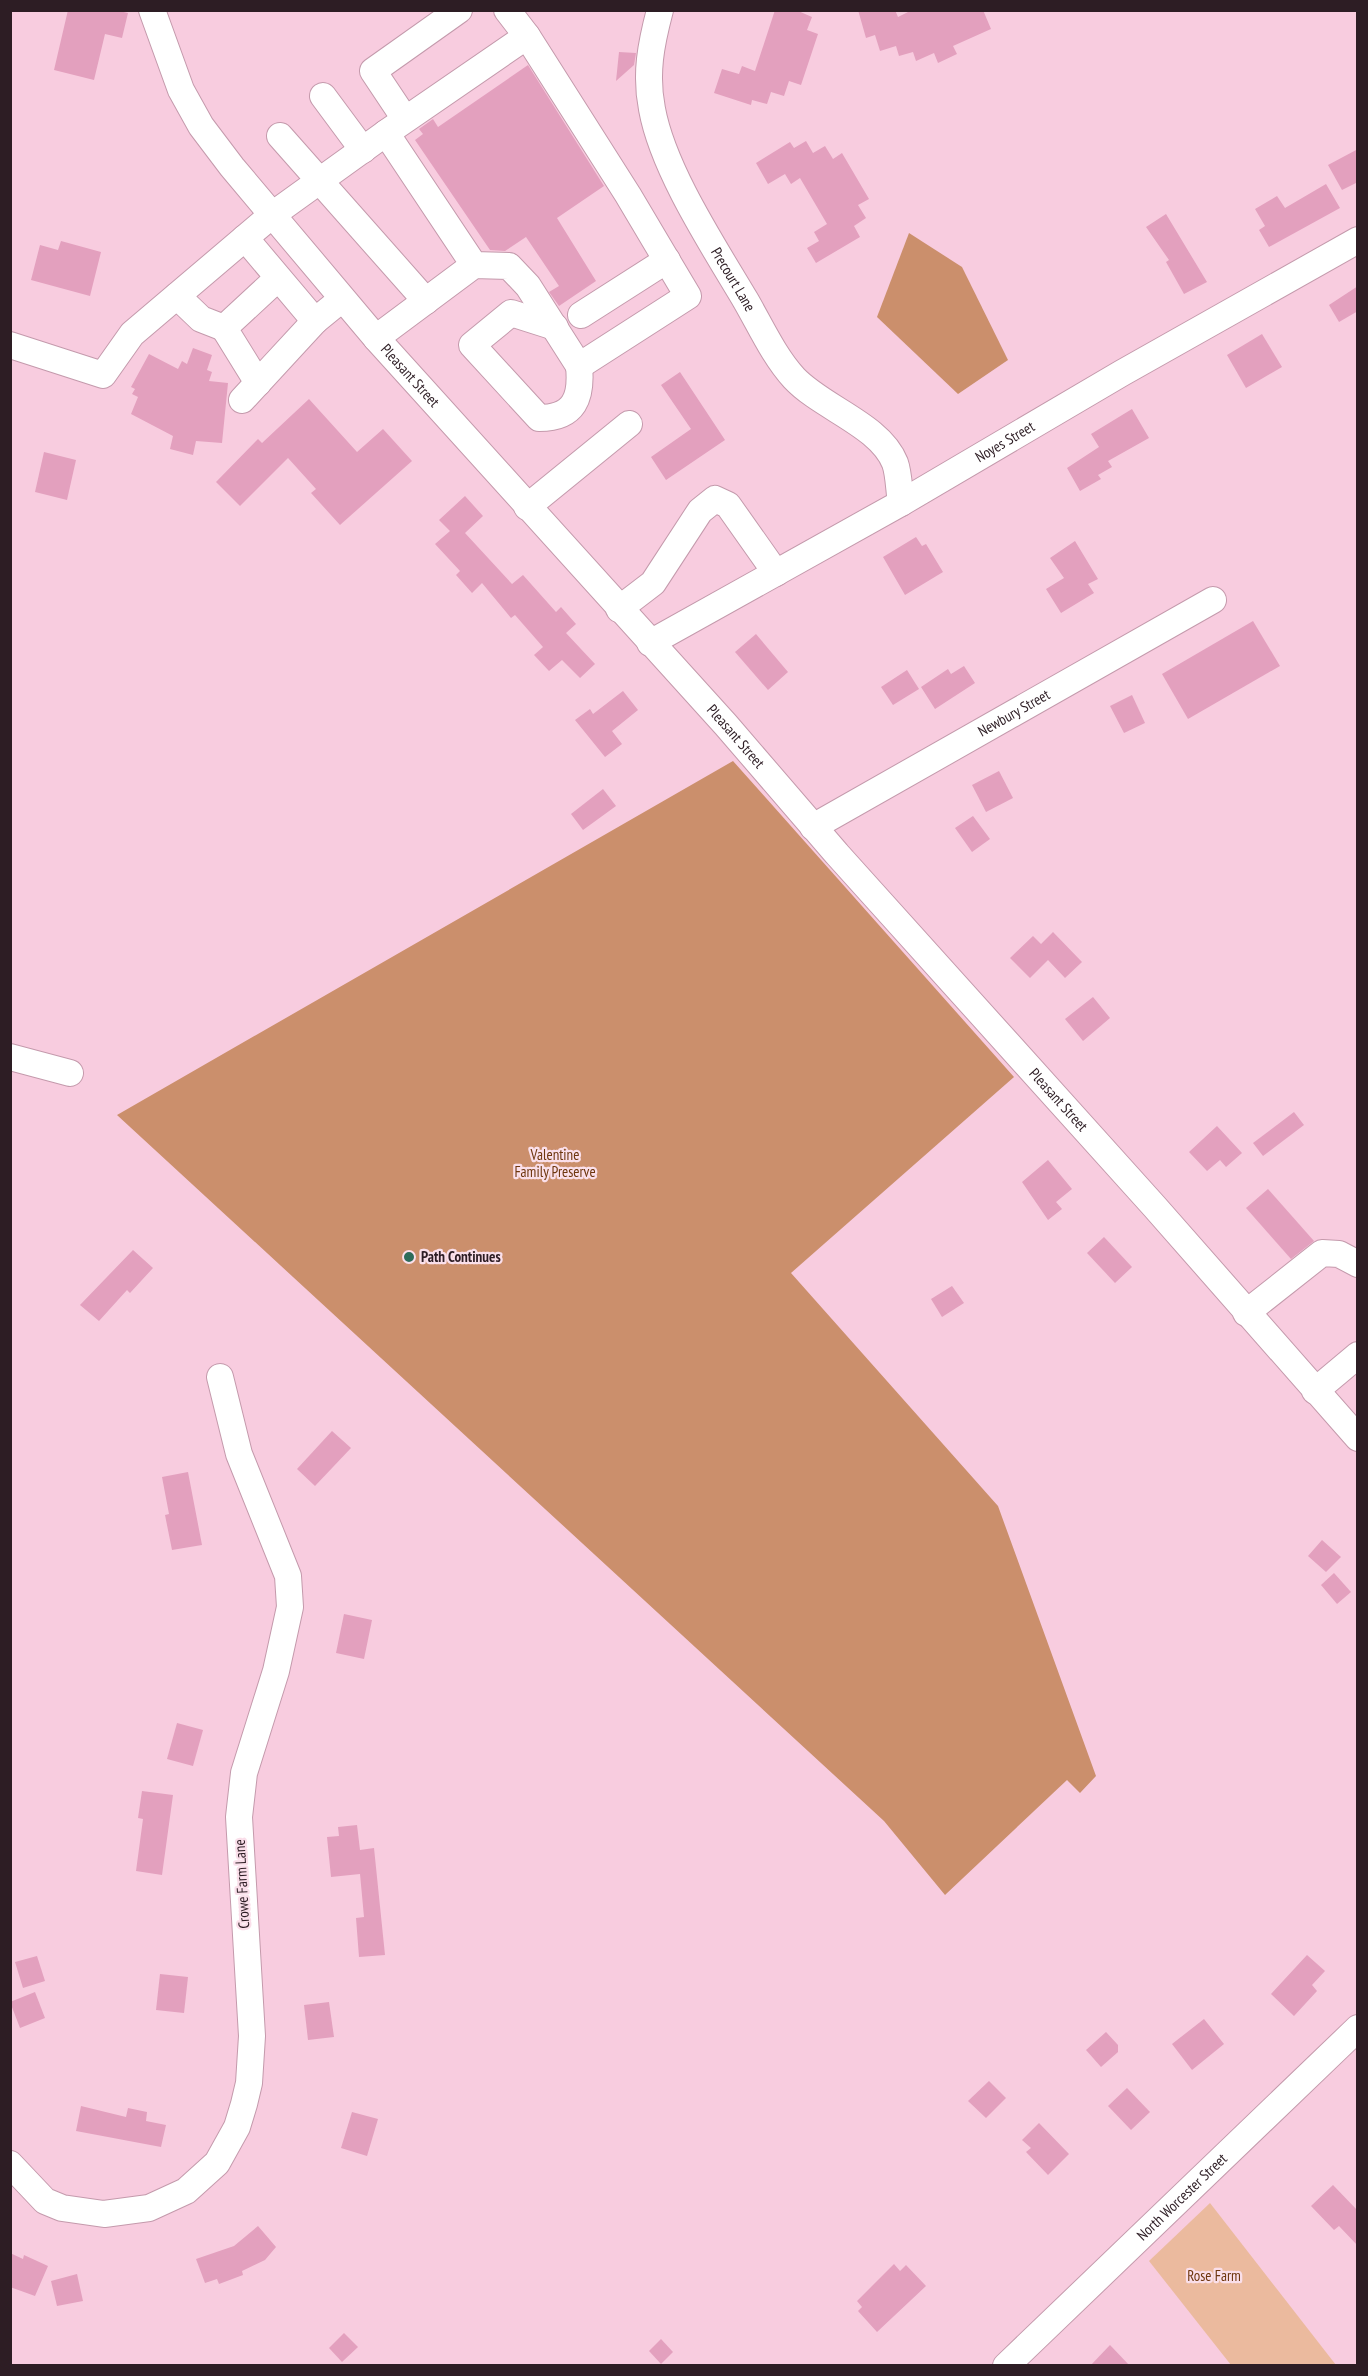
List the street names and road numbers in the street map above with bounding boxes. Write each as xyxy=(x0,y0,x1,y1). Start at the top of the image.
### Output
street label: Precourt Lane xyxy=(707,244,760,315)
street label: Pleasant Street xyxy=(377,340,444,411)
street label: Noyes Street xyxy=(972,417,1038,466)
street label: Newbury Street xyxy=(974,685,1053,740)
street label: Pleasant Street xyxy=(703,700,769,772)
street label: Pleasant Street xyxy=(1025,1064,1092,1135)
street label: Crowe Farm Lane xyxy=(230,1839,253,1929)
street label: North Worcester Street xyxy=(1133,2149,1231,2244)

